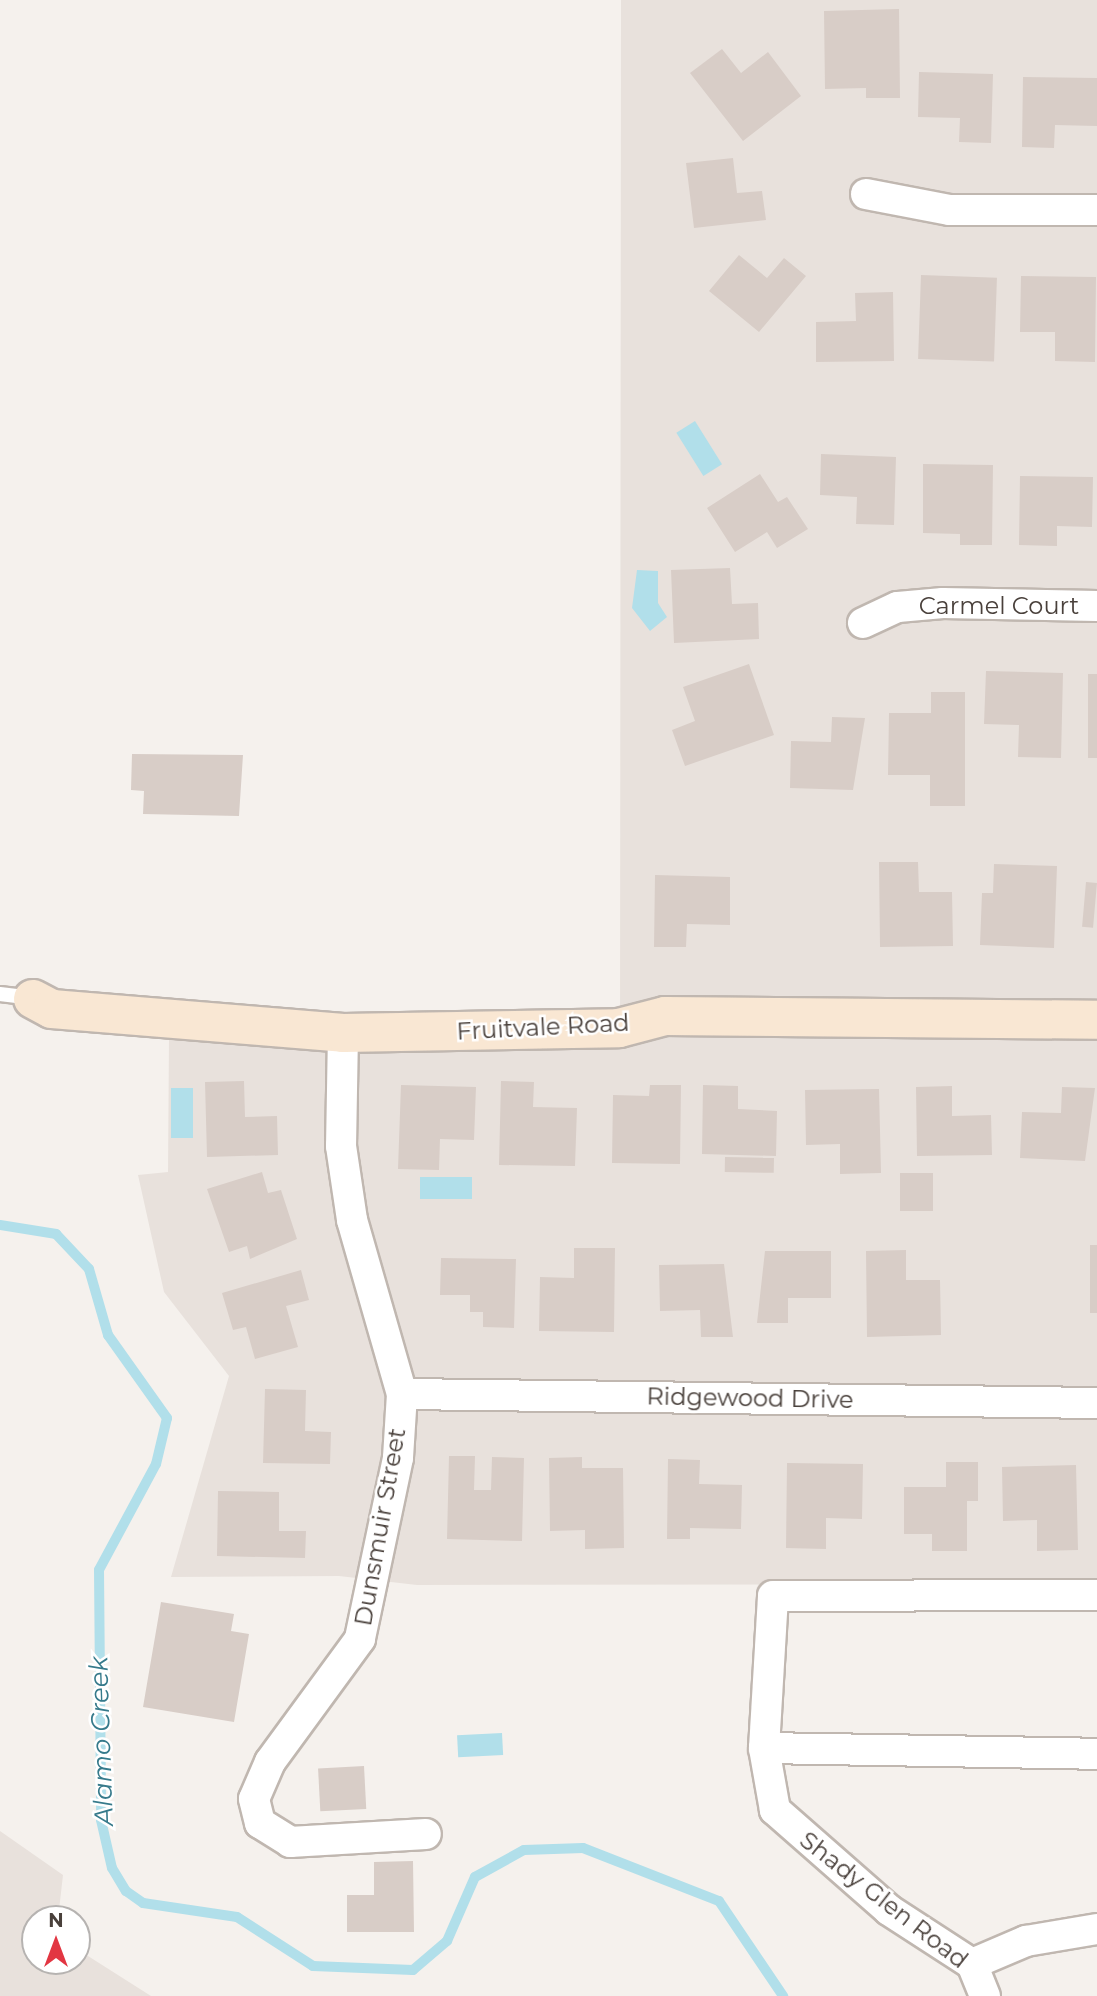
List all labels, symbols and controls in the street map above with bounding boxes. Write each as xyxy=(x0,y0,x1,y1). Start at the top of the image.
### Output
street label: Carmel Court xyxy=(919,592,1079,620)
street label: Fruitvale Road xyxy=(456,1008,630,1046)
street label: Ridgewood Drive xyxy=(646,1382,854,1414)
street label: Dunsmuir Street xyxy=(348,1426,412,1628)
water label: Alamo Creek xyxy=(83,1656,121,1826)
street label: Shady Glen Road xyxy=(794,1825,974,1975)
north arrow xyxy=(21,1905,91,1975)
text: N xyxy=(48,1909,64,1932)

